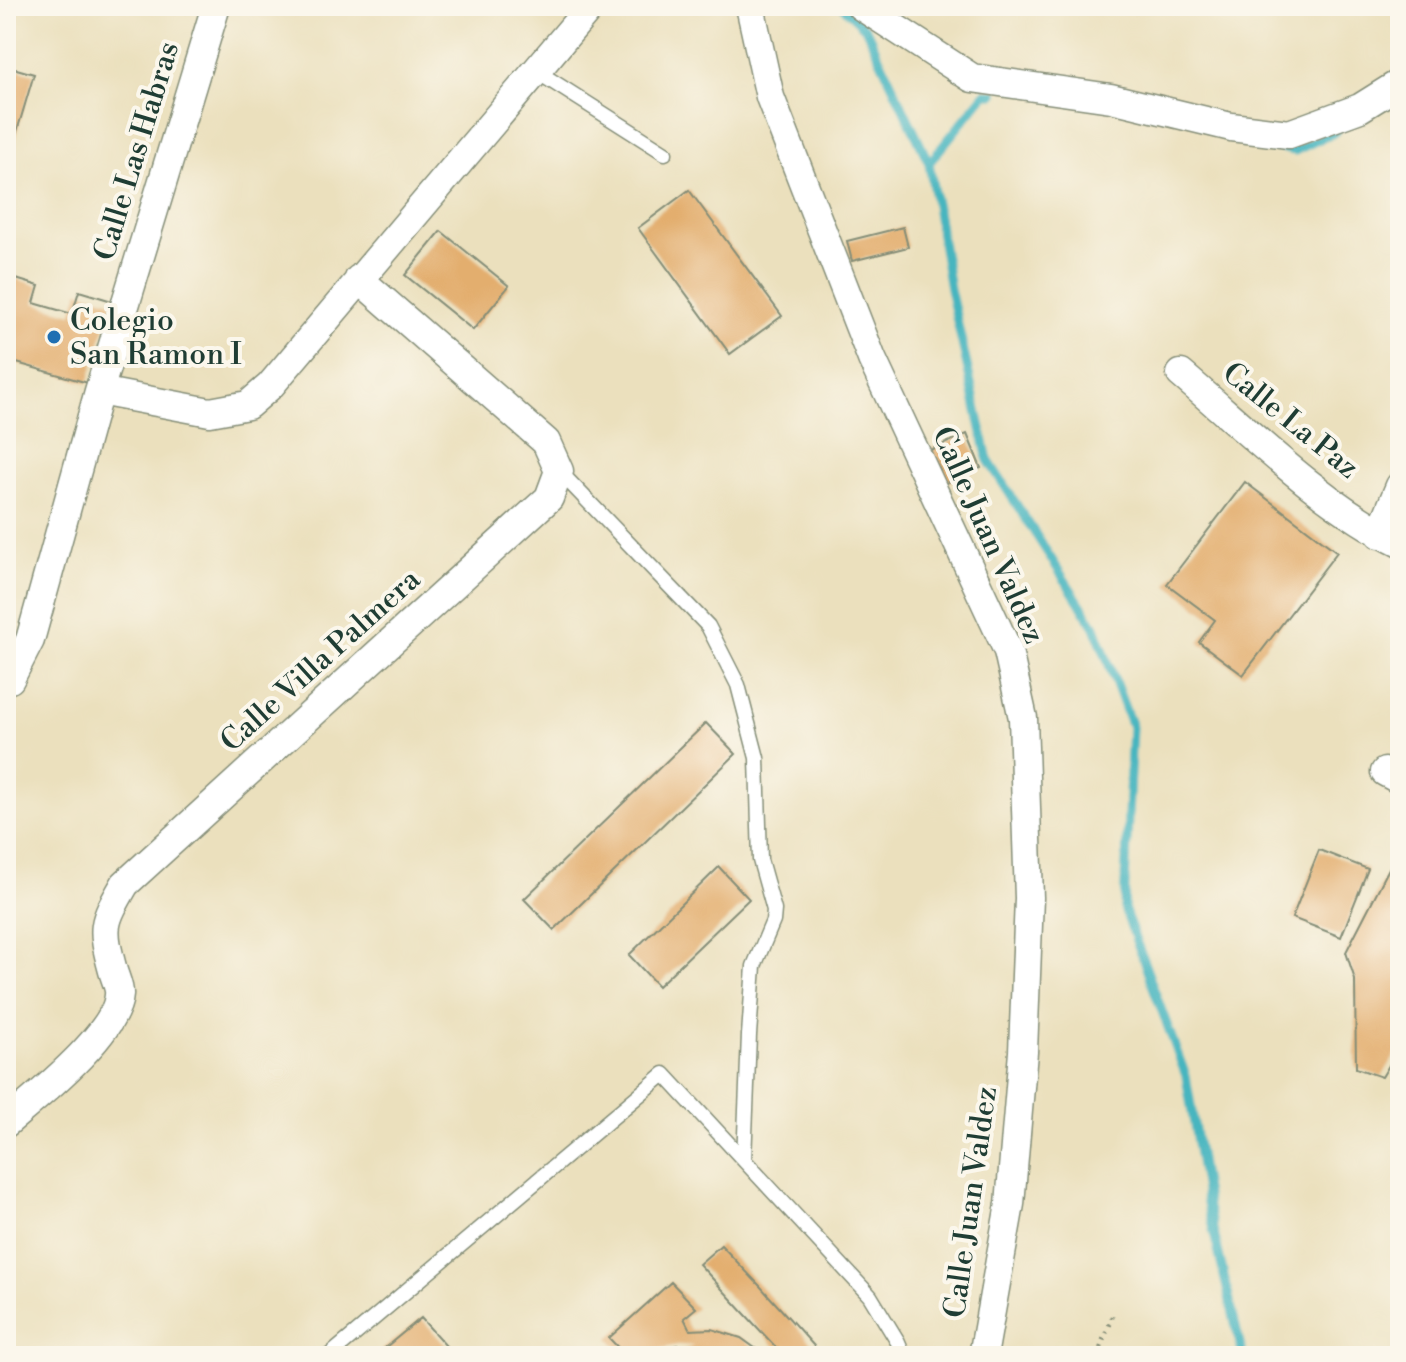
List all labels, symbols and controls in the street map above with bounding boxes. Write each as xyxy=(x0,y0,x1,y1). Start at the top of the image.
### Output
street label: Calle Las Habras xyxy=(86,37,188,265)
place label: Colegio San Ramon I xyxy=(70,302,242,374)
marker: Colegio San Ramon I xyxy=(45,328,63,346)
street label: Calle La Paz xyxy=(1214,354,1366,487)
street label: Calle Juan Valdez xyxy=(923,421,1053,650)
street label: Calle Villa Palmera xyxy=(213,560,429,761)
street label: Calle Juan Valdez xyxy=(936,1084,1006,1320)

